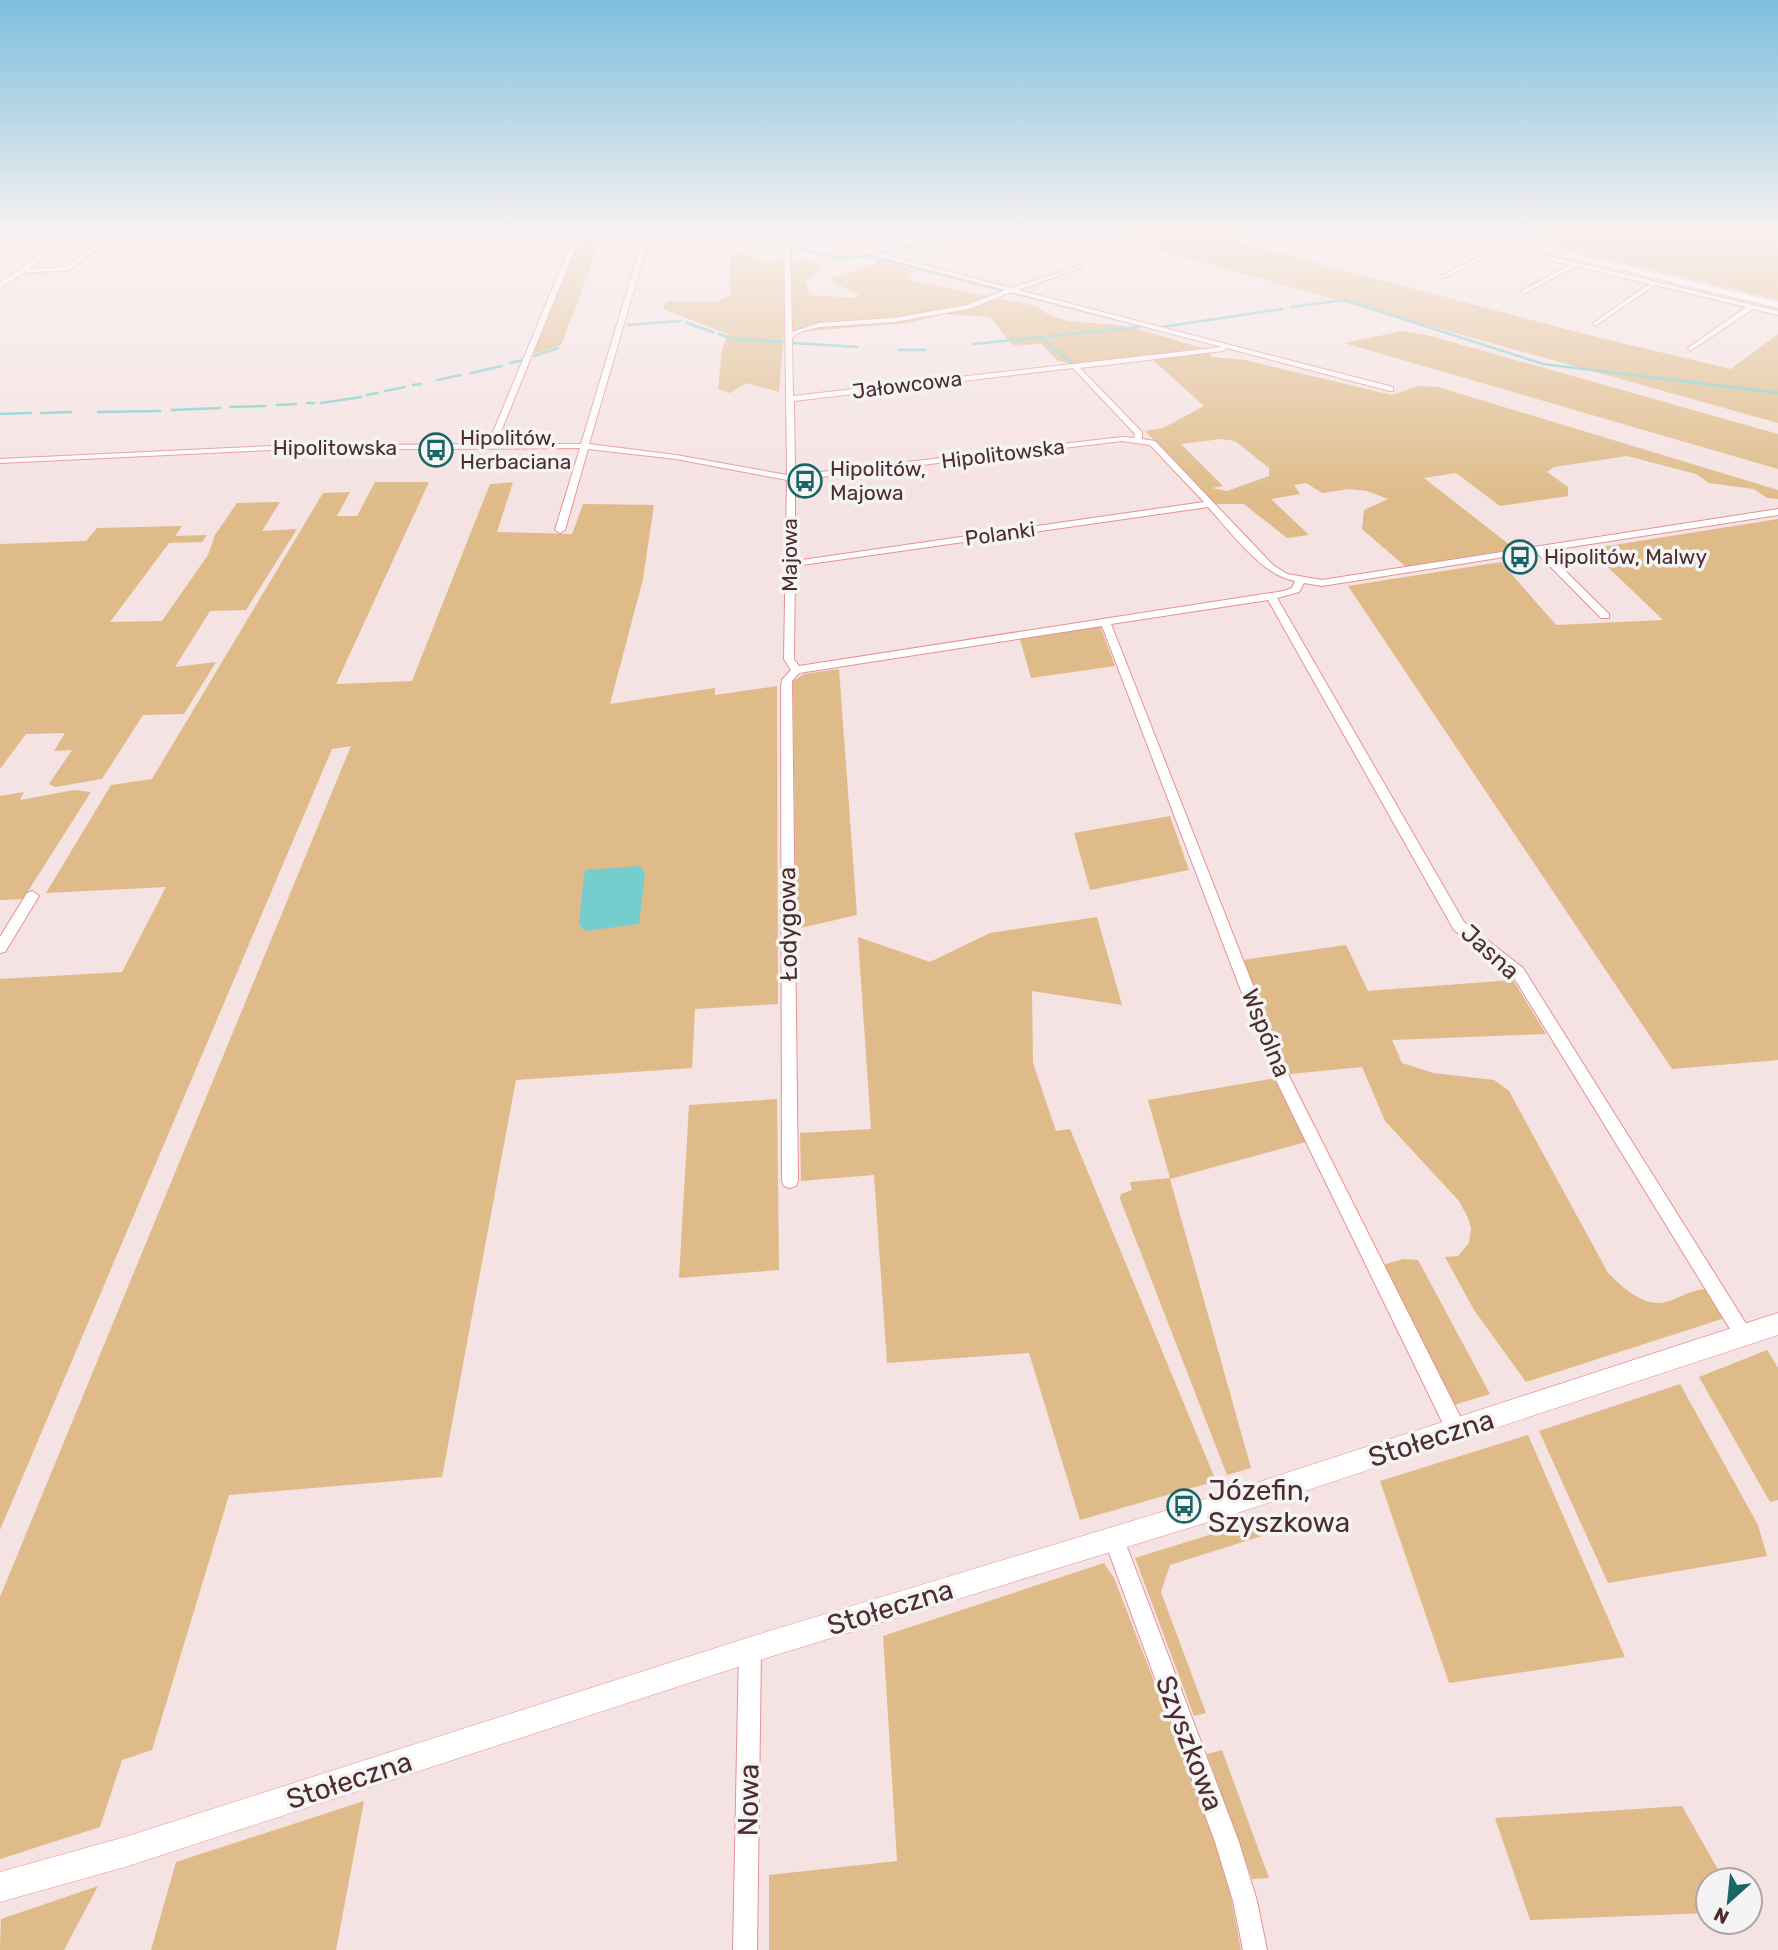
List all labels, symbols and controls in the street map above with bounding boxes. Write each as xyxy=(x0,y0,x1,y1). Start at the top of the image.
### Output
street label: Jałowcowa xyxy=(851,365,963,404)
place label: Hipolitów, Herbaciana xyxy=(460,425,571,474)
bus stop icon: Hipolitów, Herbaciana xyxy=(417,431,455,469)
street label: Hipolitowska xyxy=(940,434,1066,473)
street label: Hipolitowska xyxy=(273,435,397,460)
place label: Hipolitów, Majowa xyxy=(830,456,926,505)
bus stop icon: Hipolitów, Majowa xyxy=(786,462,824,500)
street label: Polanki xyxy=(963,516,1037,551)
street label: Majowa xyxy=(777,518,802,592)
bus stop icon: Hipolitów, Malwy xyxy=(1501,538,1539,576)
place label: Hipolitów, Malwy xyxy=(1544,544,1707,569)
street label: Łodygowa xyxy=(773,867,803,981)
street label: Jasna xyxy=(1455,919,1525,985)
street label: Wspólna xyxy=(1236,985,1296,1081)
street label: Stołeczna xyxy=(1364,1403,1498,1474)
place label: Józefin, Szyszkowa xyxy=(1208,1474,1350,1539)
bus stop icon: Józefin, Szyszkowa xyxy=(1165,1487,1203,1525)
street label: Stołeczna xyxy=(823,1573,957,1642)
street label: Szyszkowa xyxy=(1149,1671,1230,1815)
street label: Stołeczna xyxy=(282,1745,416,1816)
street label: Nowa xyxy=(731,1763,766,1837)
north arrow xyxy=(1694,1866,1764,1936)
text: N xyxy=(1710,1902,1733,1929)

